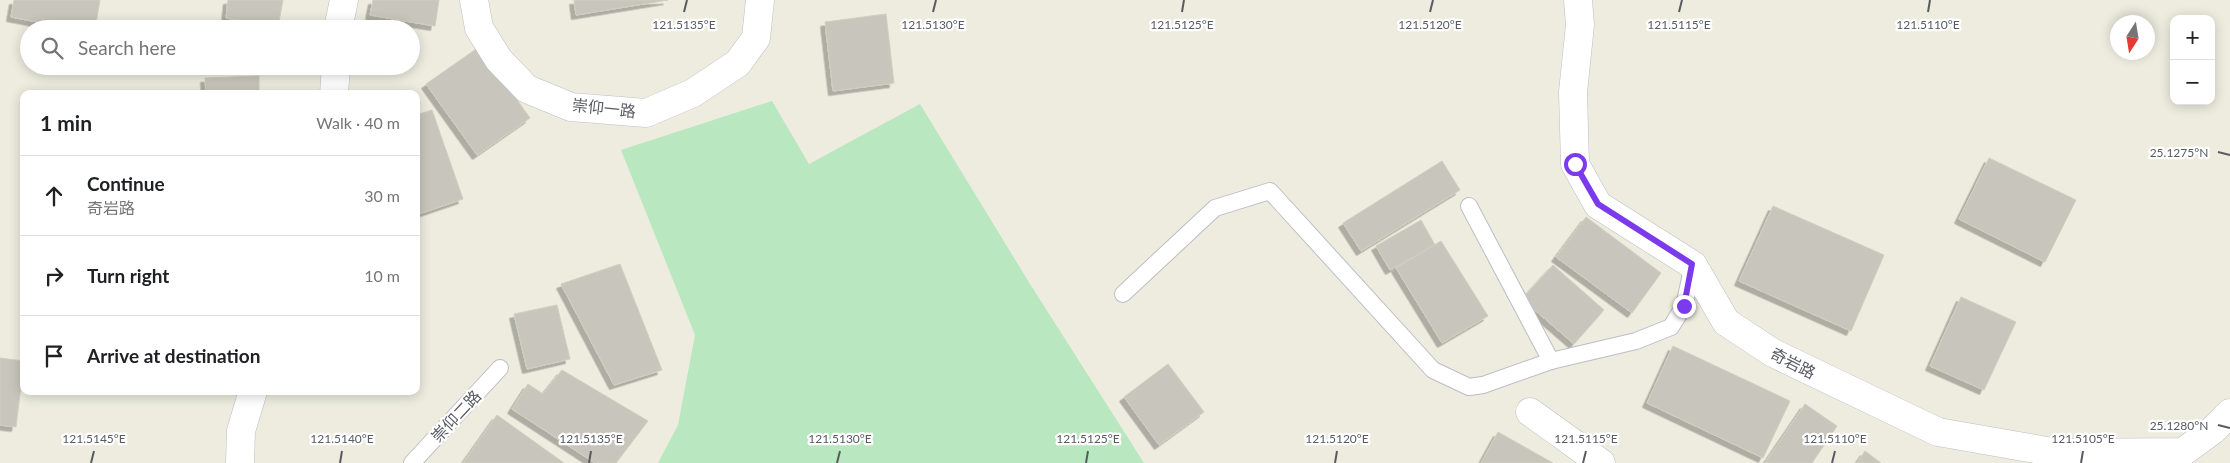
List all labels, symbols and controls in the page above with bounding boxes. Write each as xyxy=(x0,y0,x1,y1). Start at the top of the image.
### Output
north arrow xyxy=(2110,15,2155,60)
map controls xyxy=(2170,15,2215,105)
button: + xyxy=(2170,15,2215,60)
text: 121.5135°E xyxy=(652,17,716,32)
text: 121.5130°E xyxy=(901,17,965,32)
text: 121.5125°E xyxy=(1150,17,1214,32)
text: 121.5120°E xyxy=(1398,17,1462,32)
text: 121.5115°E xyxy=(1647,17,1711,32)
text: 121.5110°E xyxy=(1896,17,1960,32)
search box xyxy=(20,20,420,75)
icon: search xyxy=(38,34,66,62)
text: Search here xyxy=(78,36,176,59)
button: − xyxy=(2170,60,2215,105)
street label: 崇仰一路 xyxy=(571,95,637,120)
text: 1 min xyxy=(40,110,92,135)
text: Walk · 40 m xyxy=(316,113,400,132)
text: 25.1275°N xyxy=(2150,145,2208,160)
route start xyxy=(1564,153,1587,176)
text: Continue xyxy=(87,172,165,195)
icon: ahead xyxy=(40,182,68,210)
text: 30 m xyxy=(364,186,400,205)
text: 奇岩路 xyxy=(87,198,135,217)
icon: right xyxy=(40,262,68,290)
text: Turn right xyxy=(87,264,169,287)
text: 10 m xyxy=(364,266,400,285)
route end xyxy=(1673,295,1696,318)
icon: arrive xyxy=(40,342,68,370)
street label: 奇岩路 xyxy=(1768,343,1819,382)
text: Arrive at destination xyxy=(87,344,260,367)
street label: 崇仰二路 xyxy=(427,386,484,446)
text: 25.1280°N xyxy=(2150,418,2208,433)
text: 121.5145°E xyxy=(62,431,126,446)
text: 121.5140°E xyxy=(310,431,374,446)
text: 121.5135°E xyxy=(559,431,623,446)
text: 121.5130°E xyxy=(808,431,872,446)
text: 121.5125°E xyxy=(1056,431,1120,446)
text: 121.5120°E xyxy=(1305,431,1369,446)
text: 121.5115°E xyxy=(1554,431,1618,446)
text: 121.5110°E xyxy=(1803,431,1867,446)
text: 121.5105°E xyxy=(2051,431,2115,446)

